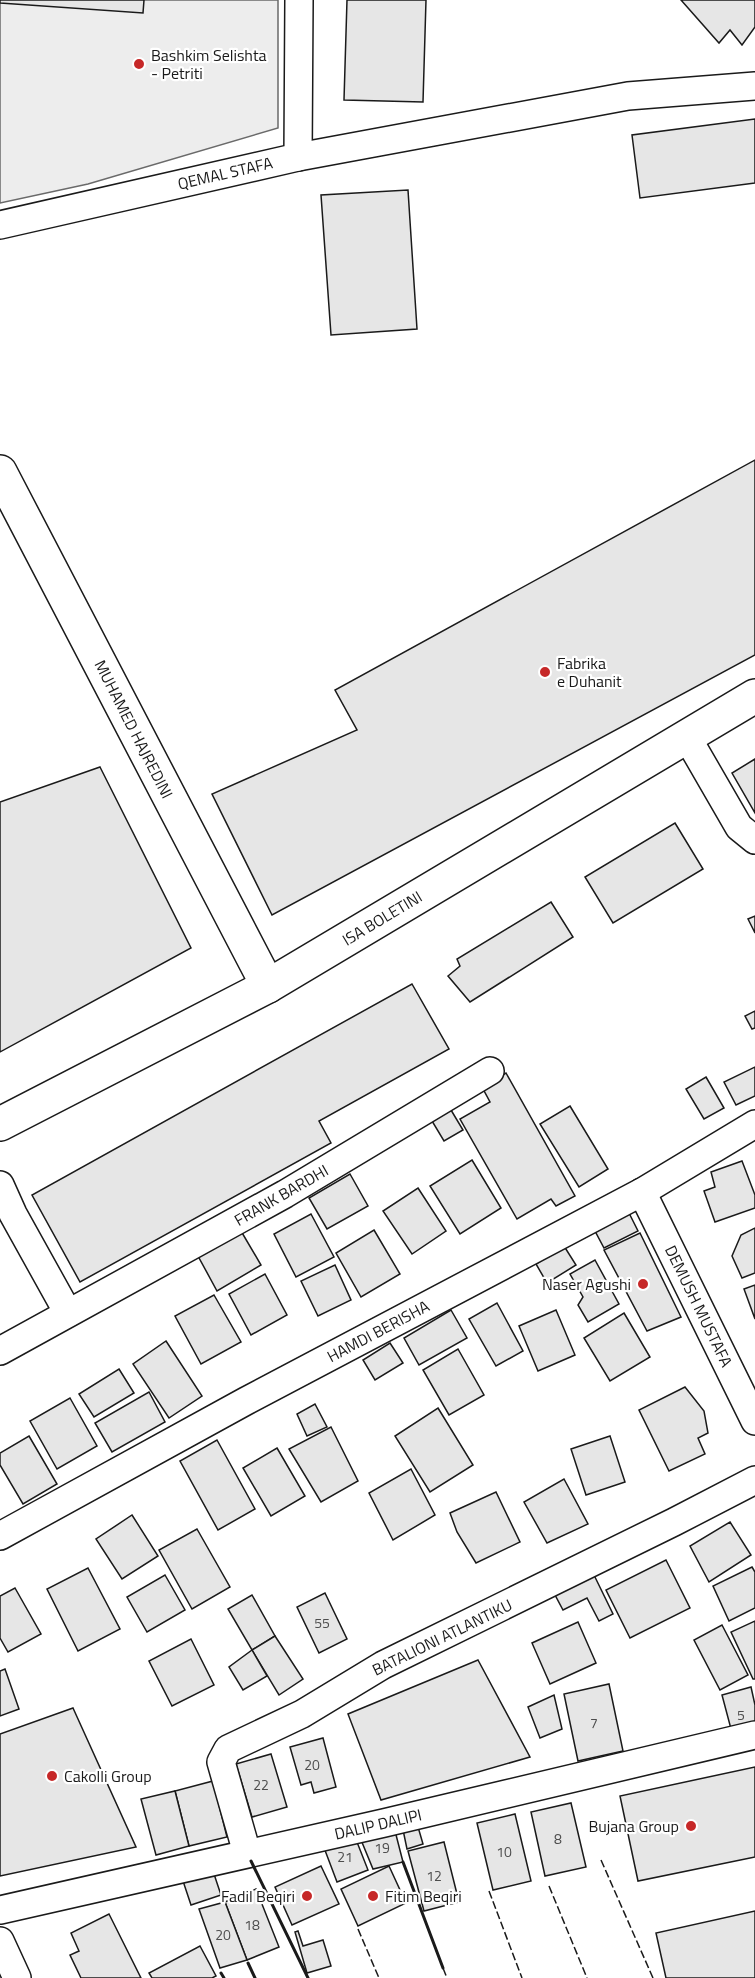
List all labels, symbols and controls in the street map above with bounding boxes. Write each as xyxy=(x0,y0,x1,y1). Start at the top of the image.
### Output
place label: Bashkim Selishta - Petriti xyxy=(151,43,267,85)
marker: Bashkim Selishta - Petriti xyxy=(132,57,146,71)
street label: QEMAL STAFA xyxy=(175,150,275,196)
place label: Fabrika e Duhanit xyxy=(557,651,622,693)
street label: MUHAMED HAJREDINI xyxy=(89,655,179,803)
marker: Fabrika e Duhanit xyxy=(538,665,552,679)
street label: ISA BOLETINI xyxy=(337,885,427,951)
street label: FRANK BARDHI xyxy=(229,1158,333,1232)
street label: DEMUSH MUSTAFA xyxy=(659,1241,739,1371)
place label: Naser Agushi xyxy=(542,1272,631,1296)
marker: Naser Agushi xyxy=(636,1277,650,1291)
street label: HAMDI BERISHA xyxy=(322,1294,434,1368)
street label: BATALIONI ATLANTIKU xyxy=(368,1593,516,1681)
house number: 55 xyxy=(314,1612,330,1633)
house number: 5 xyxy=(737,1704,745,1725)
house number: 7 xyxy=(590,1712,598,1733)
house number: 20 xyxy=(304,1754,320,1775)
place label: Cakolli Group xyxy=(64,1764,152,1788)
marker: Cakolli Group xyxy=(45,1769,59,1783)
house number: 22 xyxy=(253,1774,269,1795)
street label: DALIP DALIPI xyxy=(332,1802,424,1846)
place label: Bujana Group xyxy=(588,1814,679,1838)
marker: Bujana Group xyxy=(684,1819,698,1833)
house number: 8 xyxy=(554,1828,562,1849)
house number: 19 xyxy=(374,1837,390,1858)
house number: 10 xyxy=(496,1841,512,1862)
house number: 21 xyxy=(337,1846,353,1867)
house number: 12 xyxy=(426,1865,442,1886)
place label: Fadil Beqiri xyxy=(221,1884,295,1908)
place label: Fitim Beqiri xyxy=(385,1884,462,1908)
marker: Fadil Beqiri xyxy=(300,1889,314,1903)
marker: Fitim Beqiri xyxy=(366,1889,380,1903)
house number: 18 xyxy=(244,1914,260,1935)
house number: 20 xyxy=(215,1924,231,1945)

